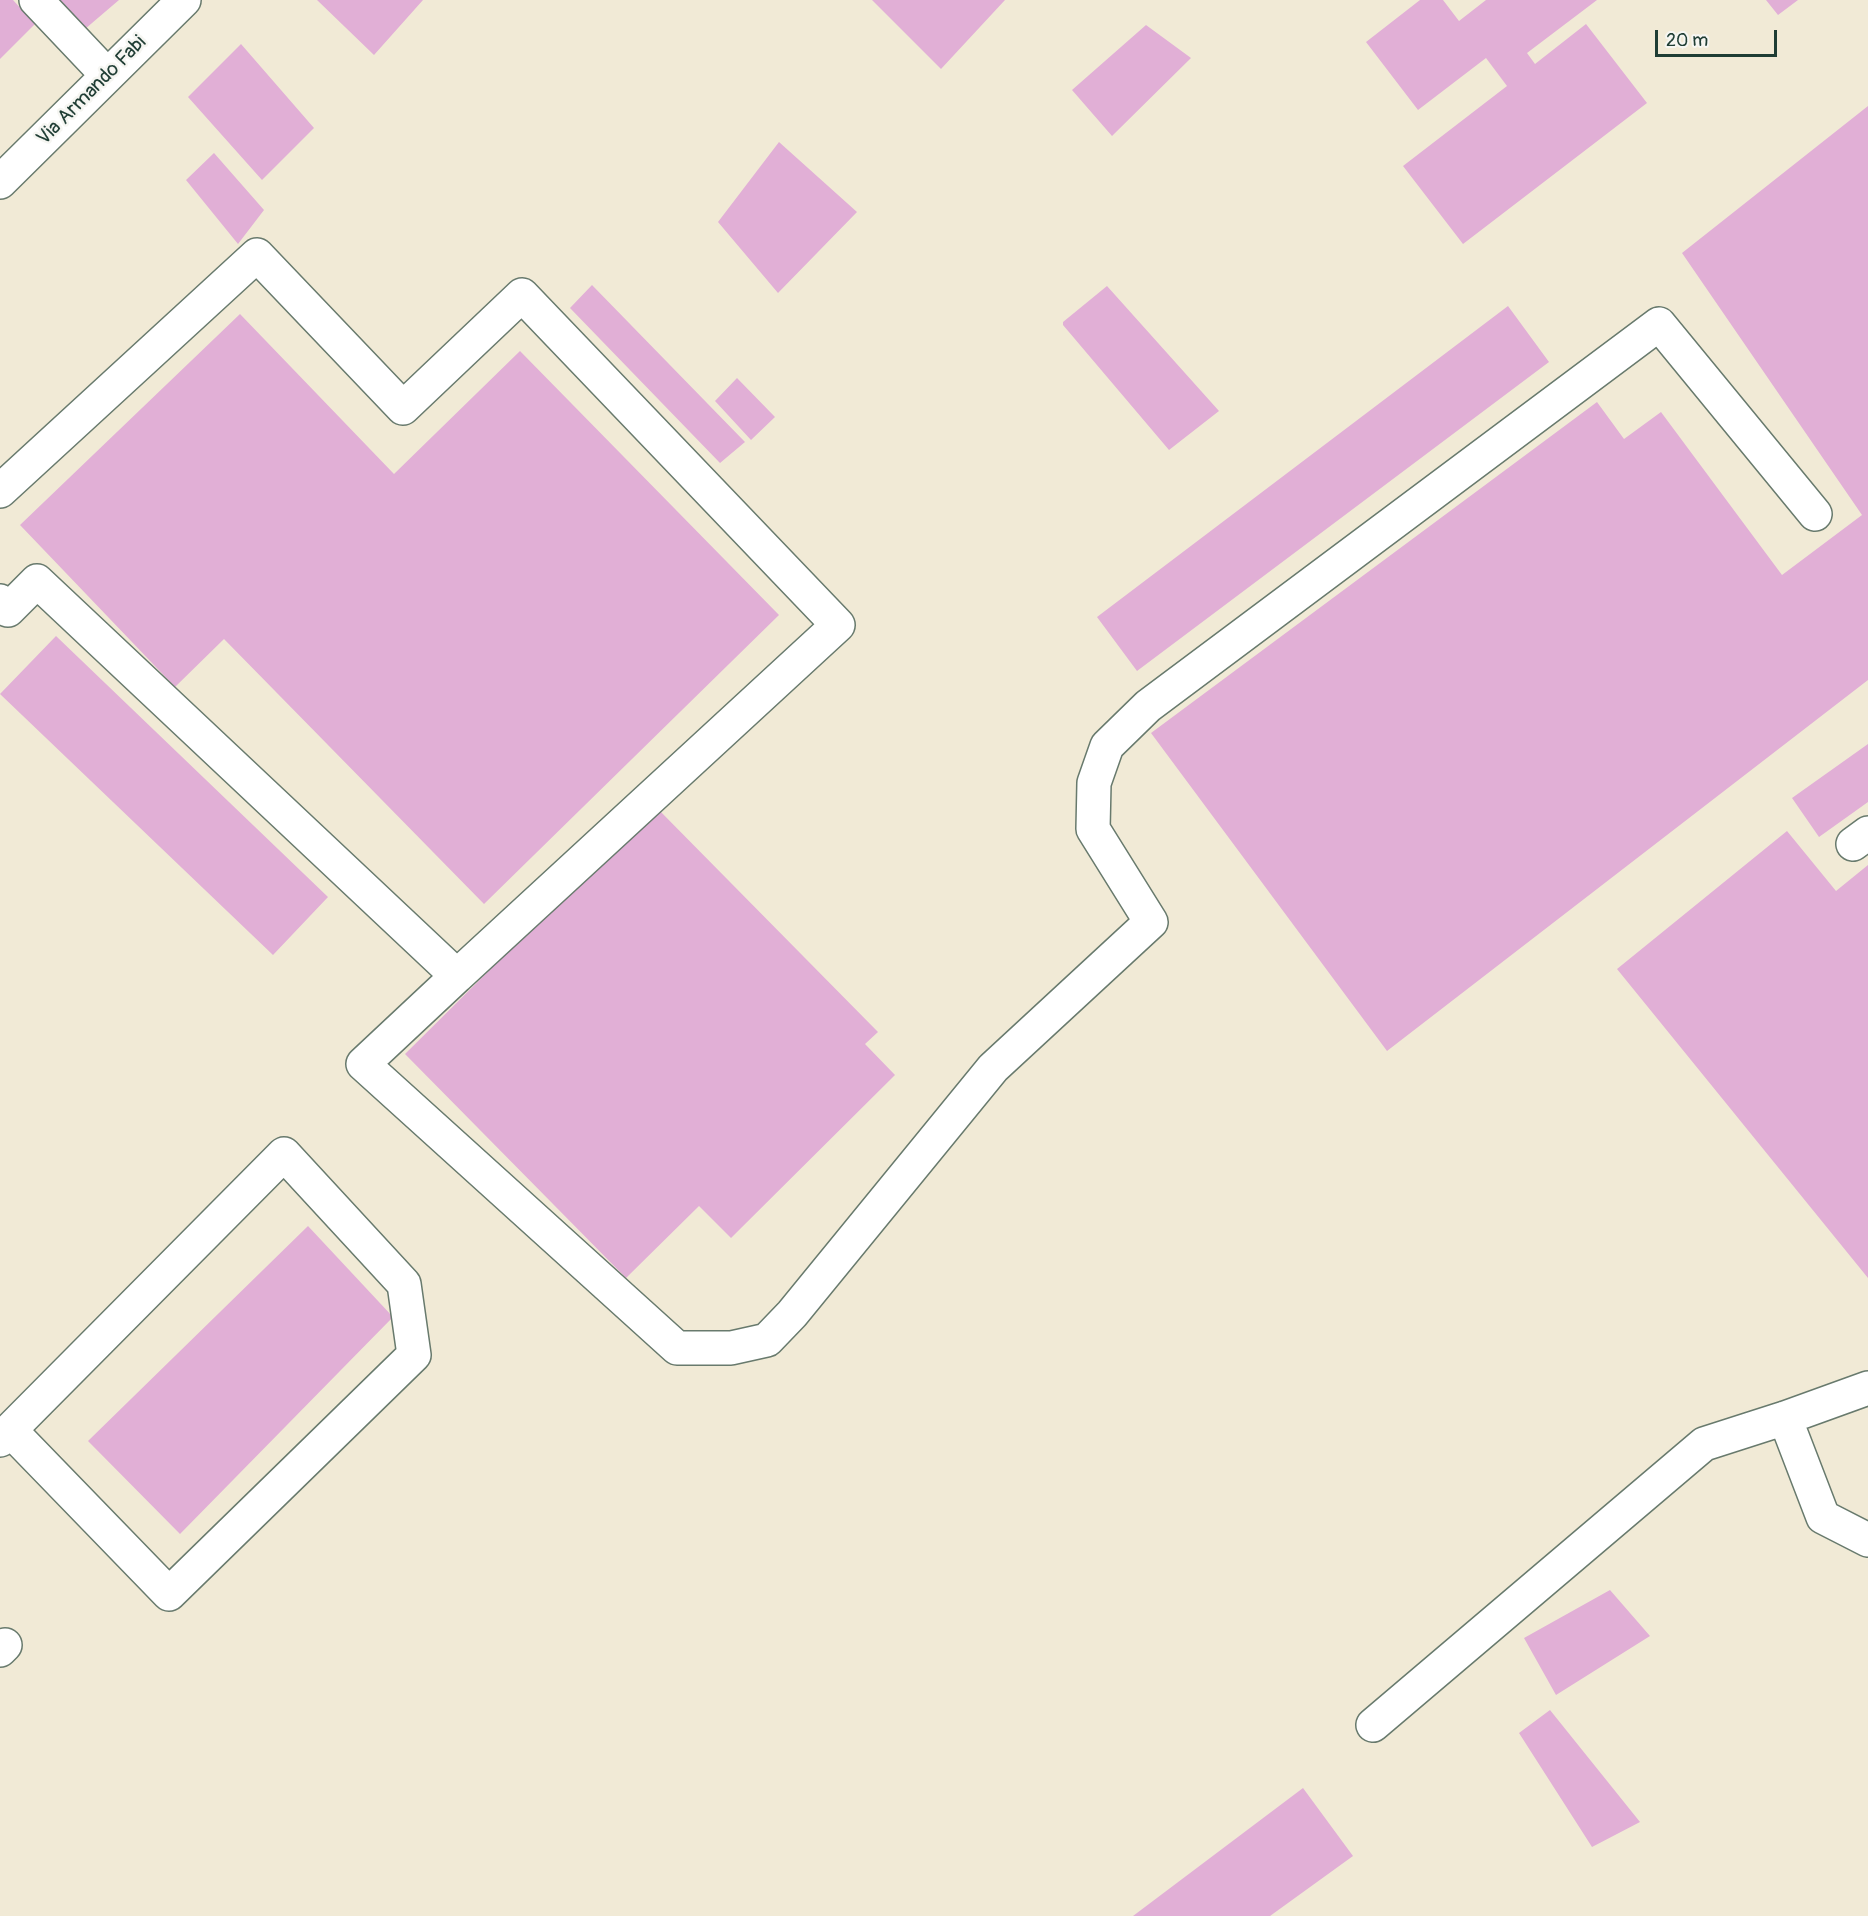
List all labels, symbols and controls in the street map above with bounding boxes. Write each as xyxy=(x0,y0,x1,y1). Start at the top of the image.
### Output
scale bar xyxy=(1658,18,1780,56)
text: 20 m xyxy=(1666,29,1708,52)
street label: Via Armando Fabi xyxy=(32,31,152,151)

